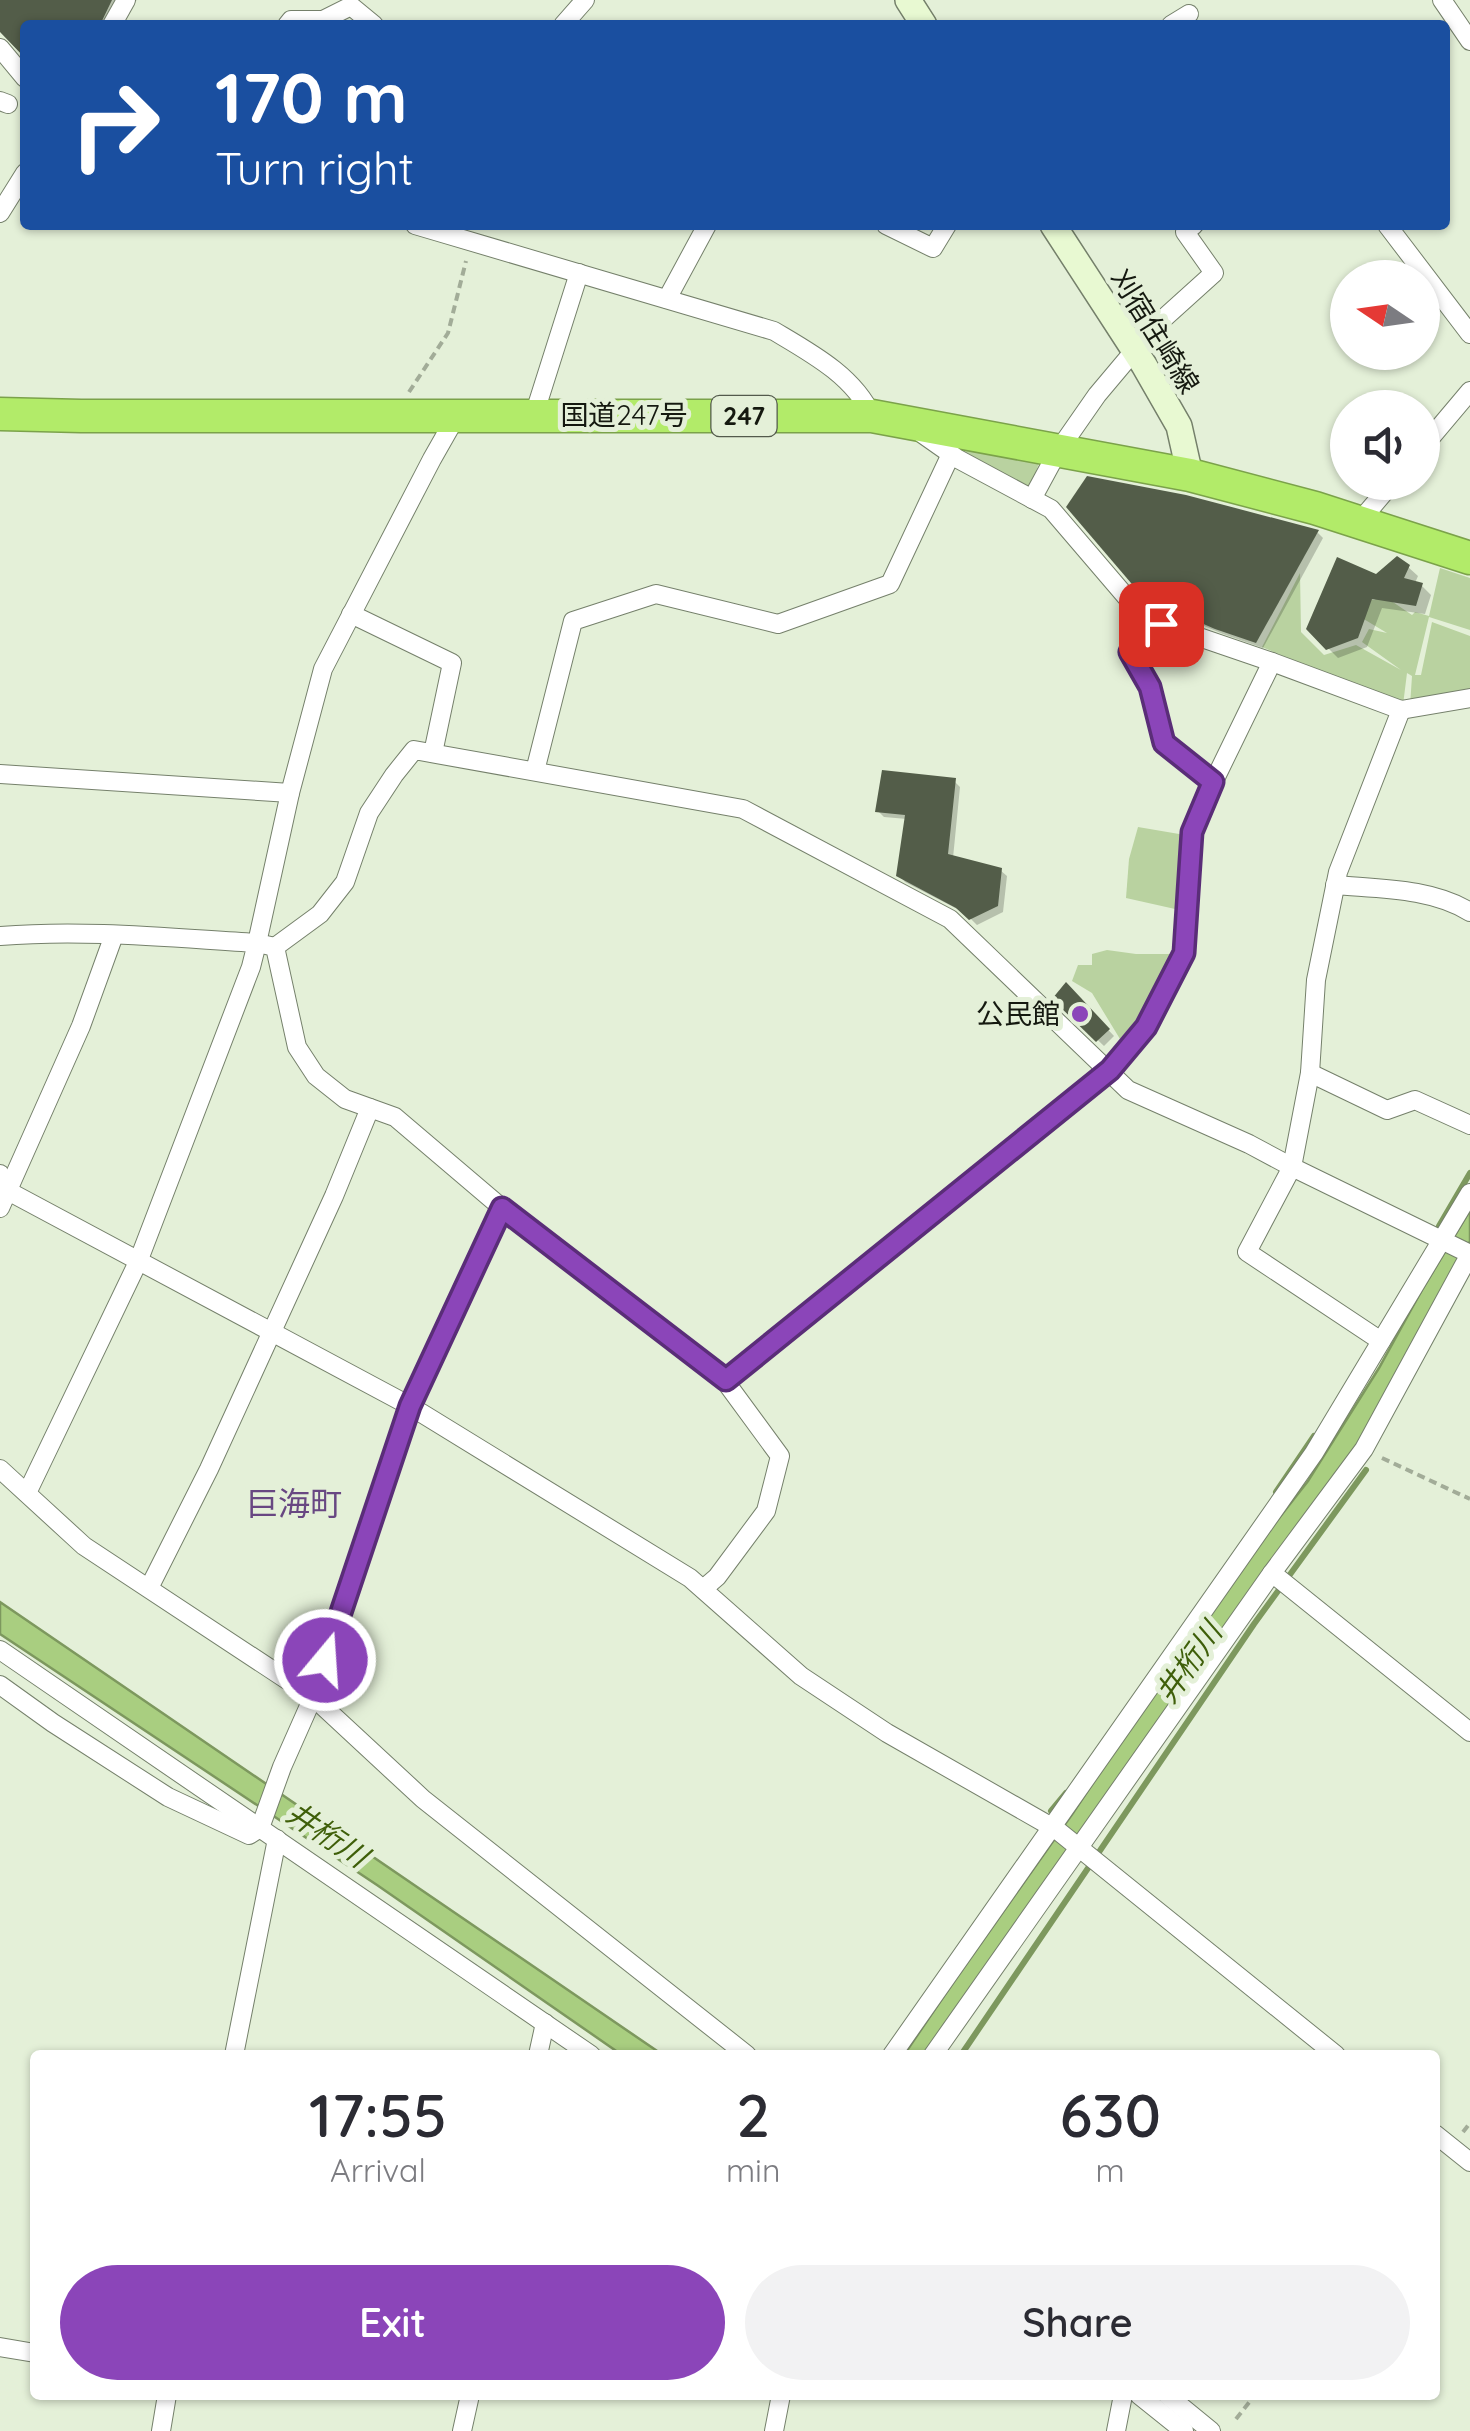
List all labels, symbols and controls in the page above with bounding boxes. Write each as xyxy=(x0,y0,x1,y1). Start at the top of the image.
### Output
text: 170 m xyxy=(215,53,408,141)
icon: right xyxy=(50,60,180,190)
text: Turn right xyxy=(215,140,414,196)
north arrow xyxy=(1330,260,1440,370)
map controls xyxy=(1330,260,1440,500)
street label: 刈宿住崎線 xyxy=(1103,262,1207,399)
button: sound xyxy=(1330,390,1440,500)
road number: 247 xyxy=(712,396,776,436)
street label: 国道247号 xyxy=(560,397,688,432)
pin xyxy=(1119,582,1204,667)
icon: arrive xyxy=(1134,597,1189,652)
place label: 公民館 xyxy=(976,996,1060,1031)
marker: 公民館 xyxy=(1069,1003,1091,1025)
district label: 巨海町 xyxy=(246,1483,342,1523)
position arrow xyxy=(273,1608,377,1712)
water label: 井桁川 xyxy=(1147,1612,1231,1710)
water label: 井桁川 xyxy=(280,1793,378,1877)
text: 17:55 xyxy=(309,2077,447,2152)
text: 2 xyxy=(736,2077,770,2152)
text: 630 xyxy=(1060,2077,1161,2152)
text: Arrival xyxy=(330,2150,426,2190)
text: min xyxy=(726,2150,780,2190)
text: m xyxy=(1096,2150,1125,2190)
button: Exit xyxy=(60,2265,725,2380)
button: Share xyxy=(745,2265,1410,2380)

